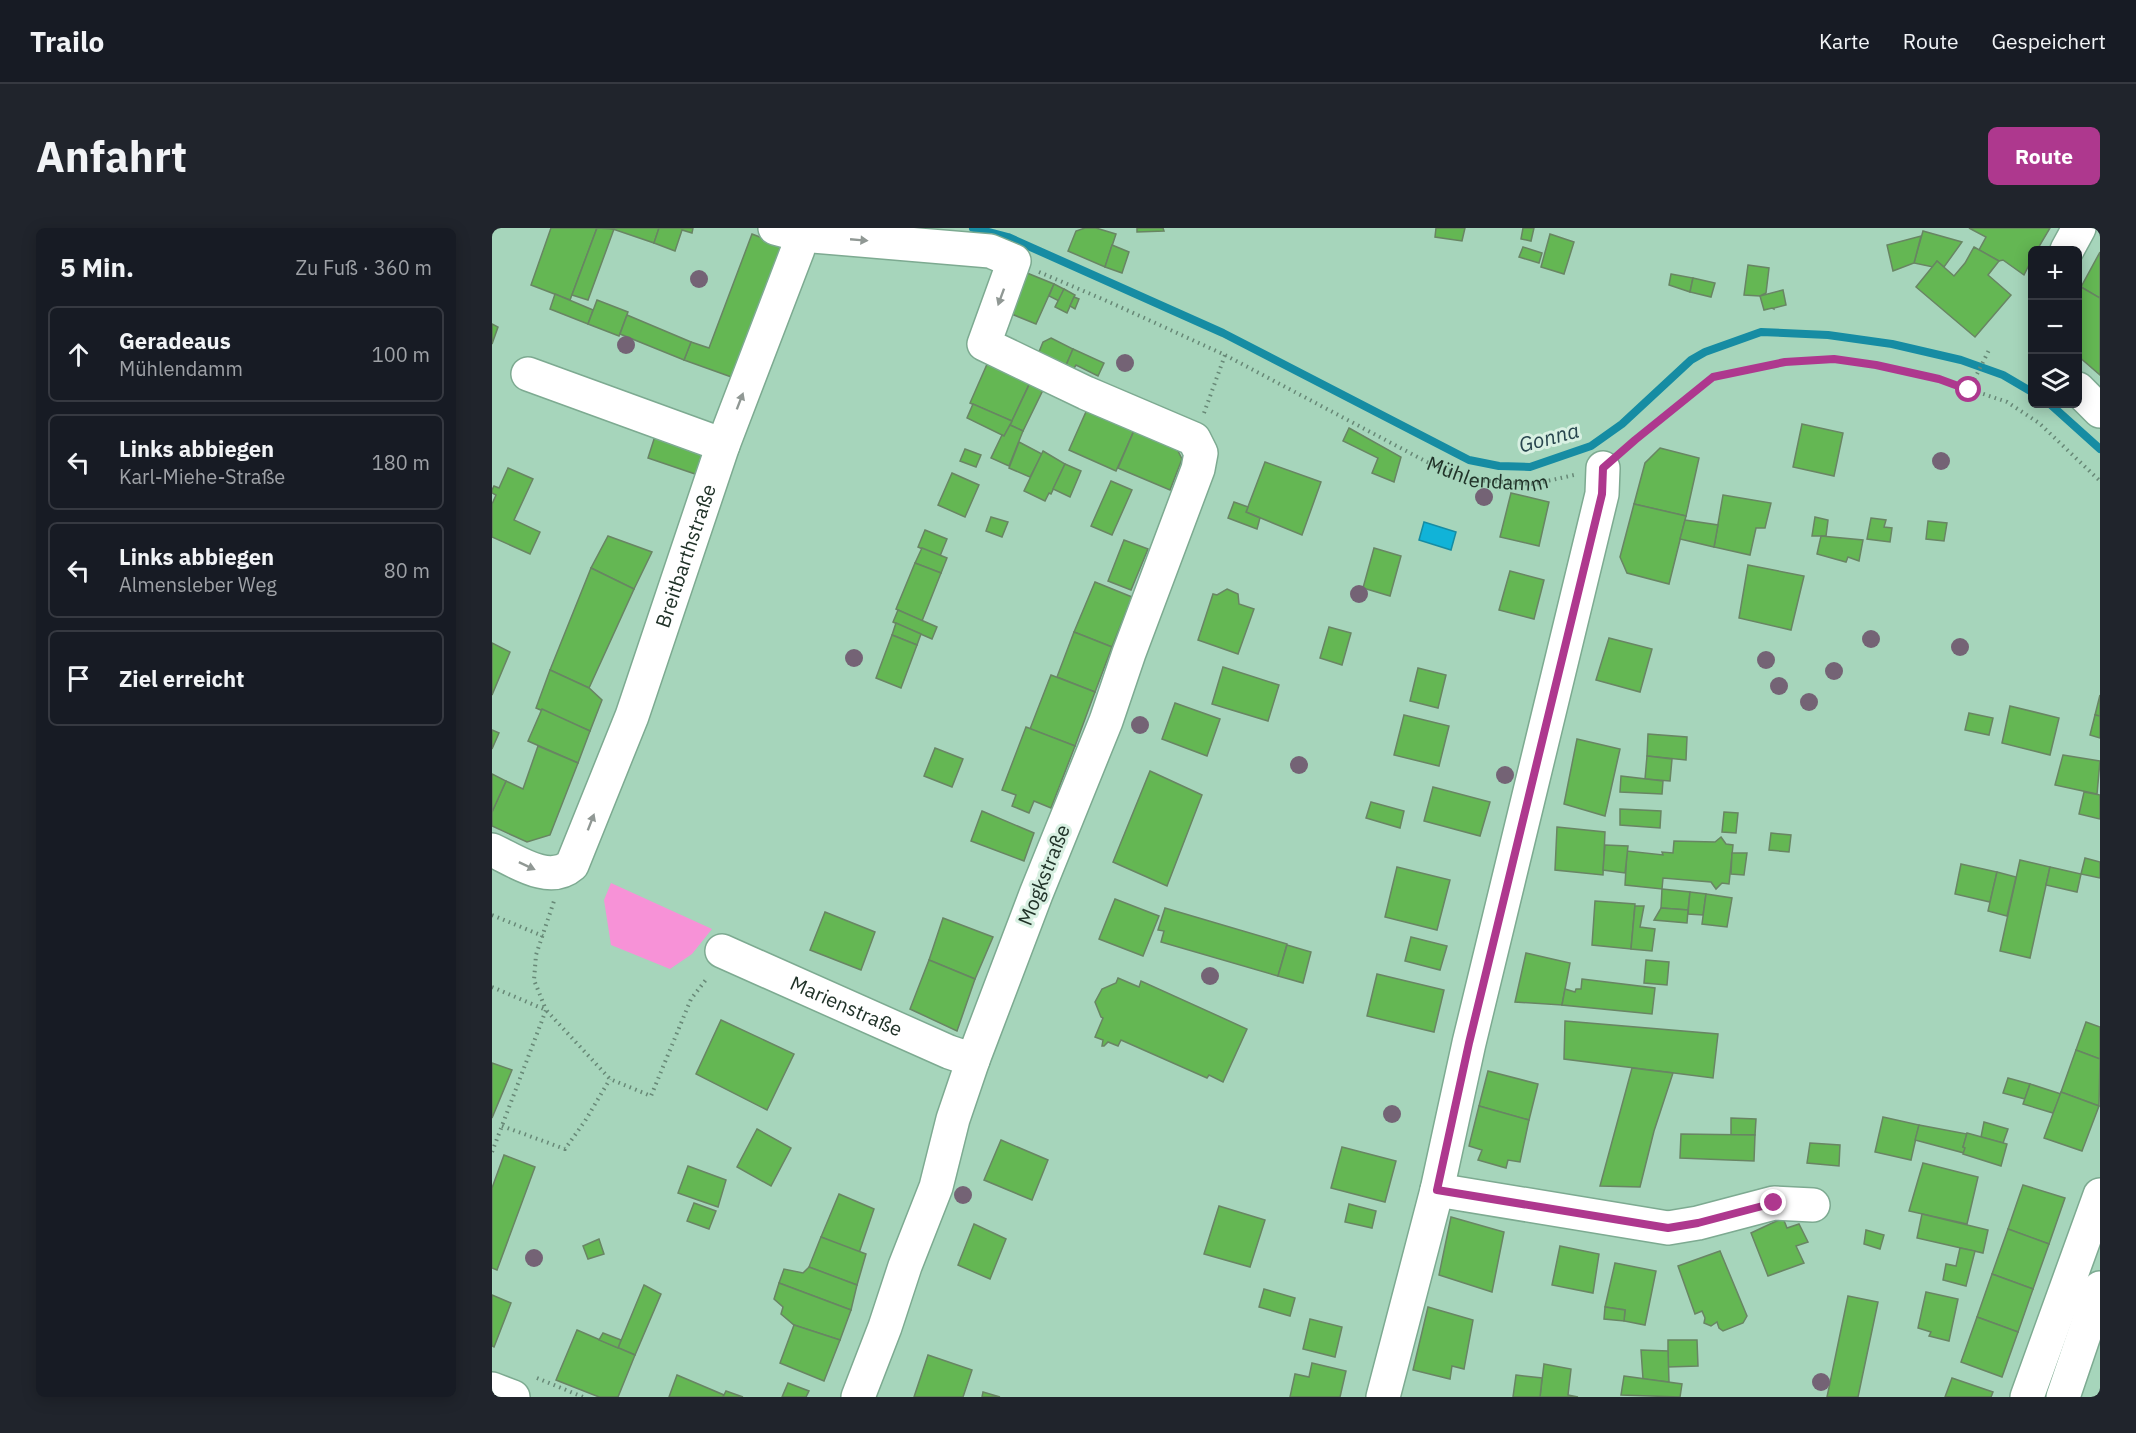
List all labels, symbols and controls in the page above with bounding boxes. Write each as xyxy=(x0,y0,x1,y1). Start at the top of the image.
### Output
text: Trailo xyxy=(30,23,104,60)
text: Karte xyxy=(1819,27,1870,55)
text: Route xyxy=(1903,27,1959,55)
text: Gespeichert xyxy=(1992,27,2106,55)
button: Route xyxy=(1988,127,2100,185)
text: Anfahrt xyxy=(36,129,187,184)
one-way arrow xyxy=(850,235,869,245)
map controls xyxy=(2028,246,2082,408)
button: + xyxy=(2028,246,2082,300)
text: 5 Min. xyxy=(60,250,134,284)
text: Zu Fuß · 360 m xyxy=(295,254,432,281)
one-way arrow xyxy=(995,288,1005,306)
button: − xyxy=(2028,300,2082,354)
text: Geradeaus xyxy=(119,326,231,355)
icon: ahead xyxy=(62,338,95,371)
text: 100 m xyxy=(372,341,430,368)
button: layers xyxy=(2028,354,2082,408)
text: Mühlendamm xyxy=(119,355,243,382)
route start xyxy=(1955,376,1981,402)
one-way arrow xyxy=(735,391,745,409)
water label: Gonna xyxy=(1515,416,1582,459)
text: Links abbiegen xyxy=(119,434,274,463)
icon: left xyxy=(62,446,95,479)
text: 180 m xyxy=(372,449,430,476)
street label: Mühlendamm xyxy=(1423,449,1551,497)
text: Karl-Miehe-Straße xyxy=(119,463,285,490)
street label: Breitbarthstraße xyxy=(649,480,722,631)
text: Links abbiegen xyxy=(119,542,274,571)
icon: left xyxy=(62,554,95,587)
text: 80 m xyxy=(384,557,430,584)
text: Almensleber Weg xyxy=(119,571,277,598)
icon: arrive xyxy=(62,662,95,695)
text: Ziel erreicht xyxy=(119,664,244,693)
one-way arrow xyxy=(586,812,596,830)
street label: Mogkstraße xyxy=(1011,820,1076,929)
one-way arrow xyxy=(518,861,535,870)
street label: Marienstraße xyxy=(786,969,907,1043)
route end xyxy=(1760,1189,1786,1215)

